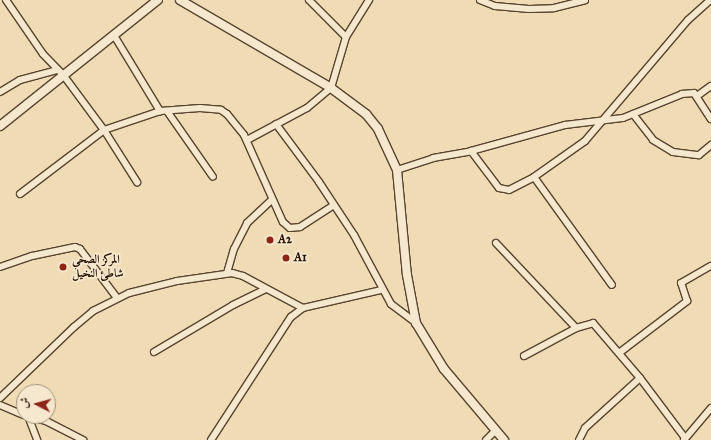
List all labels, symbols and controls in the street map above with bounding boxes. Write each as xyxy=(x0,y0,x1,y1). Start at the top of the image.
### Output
place label: A2 xyxy=(278,233,292,247)
marker: A2 xyxy=(265,235,275,245)
place label: A1 xyxy=(294,251,307,265)
place label: المركز الصحي شاطئ النخيل xyxy=(72,253,124,281)
marker: A1 xyxy=(281,253,291,263)
marker: المركز الصحي شاطئ النخيل xyxy=(57,261,69,273)
north arrow xyxy=(16,384,56,424)
text: ش xyxy=(18,397,32,409)

